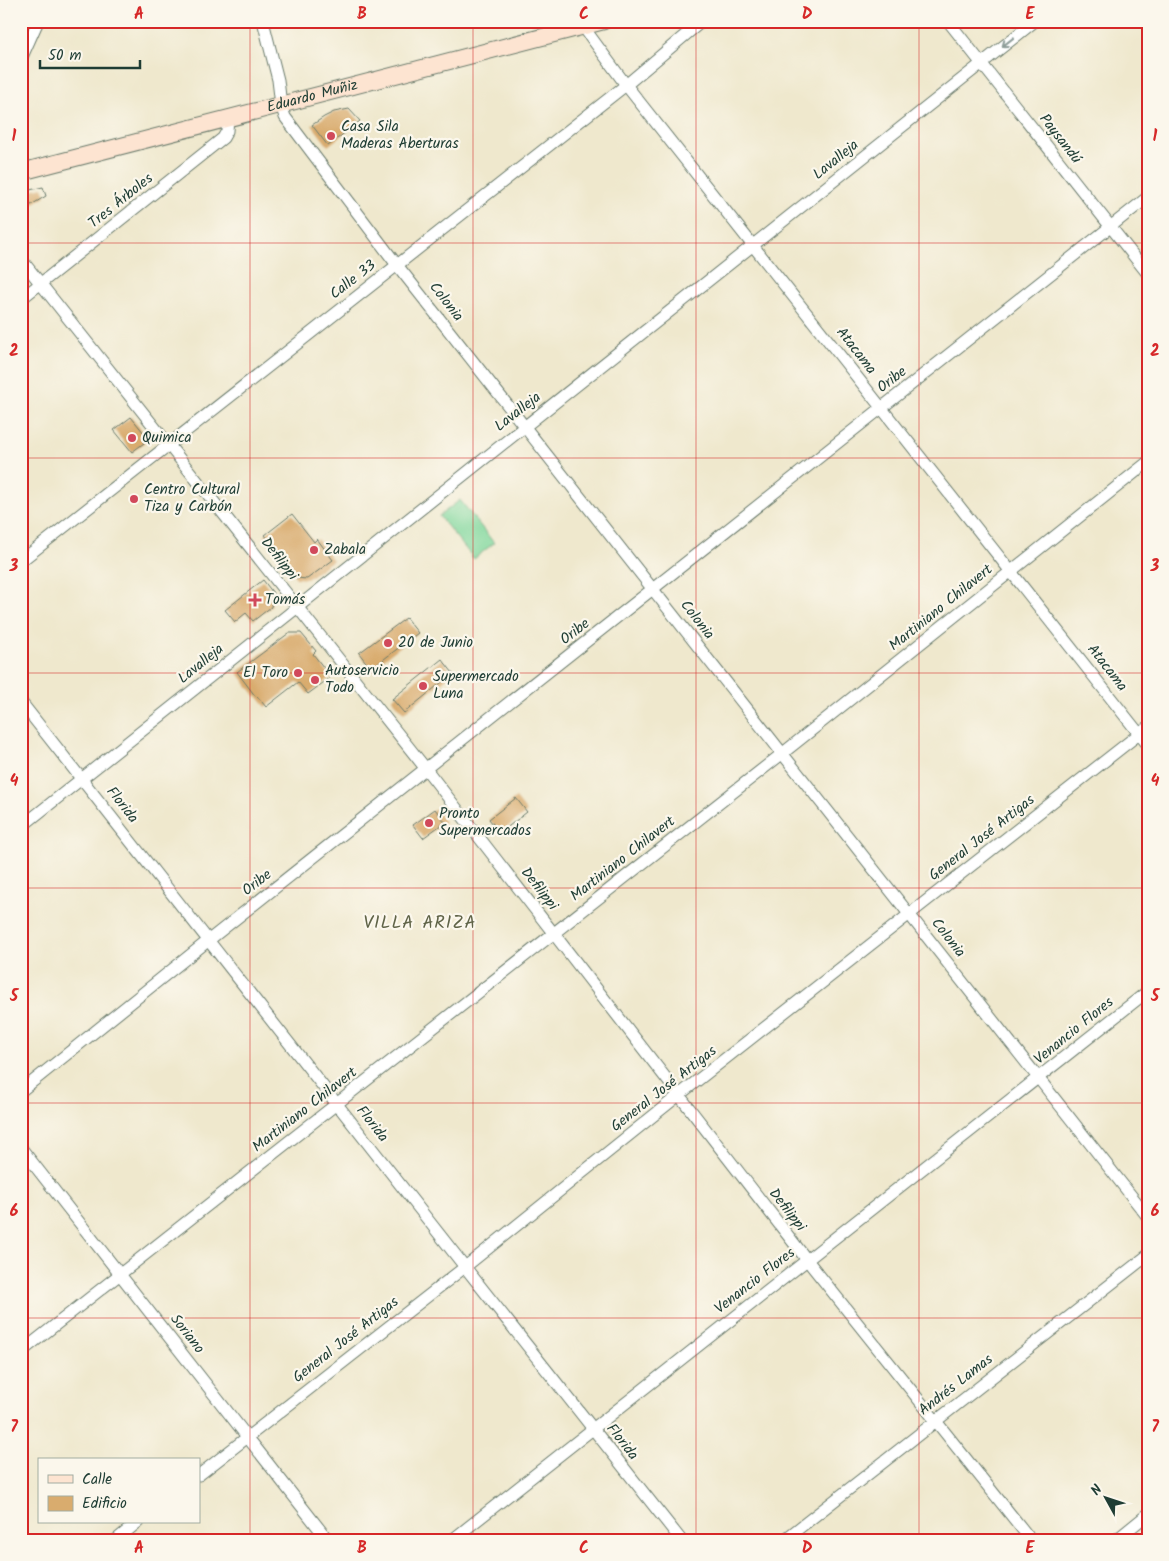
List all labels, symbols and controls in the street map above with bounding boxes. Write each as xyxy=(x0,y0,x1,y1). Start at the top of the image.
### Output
text: A xyxy=(134,2,144,27)
text: B xyxy=(357,2,367,27)
text: C xyxy=(579,2,589,27)
text: D xyxy=(802,2,813,27)
text: E xyxy=(1026,2,1036,27)
one-way arrow xyxy=(1002,37,1015,48)
scale bar xyxy=(40,38,140,70)
text: 50 m xyxy=(48,44,82,68)
street label: Eduardo Muñiz xyxy=(264,73,361,120)
street label: Paysandú xyxy=(1033,109,1088,170)
place label: Casa Sila Maderas Aberturas xyxy=(341,115,459,156)
text: 1 xyxy=(12,124,17,149)
text: 1 xyxy=(1153,124,1158,149)
marker: Casa Sila Maderas Aberturas xyxy=(325,130,337,142)
street label: Lavalleja xyxy=(808,134,864,186)
street label: Tres Árboles xyxy=(83,167,159,235)
street label: Calle 33 xyxy=(325,254,382,306)
street label: Colonia xyxy=(423,277,469,327)
street label: Atacama xyxy=(830,322,882,380)
text: 2 xyxy=(9,339,19,364)
text: 2 xyxy=(1150,339,1160,364)
street label: Oribe xyxy=(872,360,912,399)
street label: Lavalleja xyxy=(490,386,546,438)
place label: Quimica xyxy=(142,426,192,450)
marker: Quimica xyxy=(126,432,138,444)
place label: Centro Cultural Tiza y Carbón xyxy=(144,478,240,519)
marker: Centro Cultural Tiza y Carbón xyxy=(128,493,140,505)
street label: Defilippi xyxy=(254,532,305,587)
place label: Zabala xyxy=(324,538,366,562)
marker: Zabala xyxy=(308,544,320,556)
text: 3 xyxy=(9,554,19,579)
text: 3 xyxy=(1150,554,1160,579)
street label: Martiniano Chilavert xyxy=(884,558,998,658)
place label: Tomás xyxy=(265,588,306,612)
marker: Tomás xyxy=(249,594,261,606)
street label: Colonia xyxy=(674,595,720,645)
street label: Oribe xyxy=(555,612,595,651)
place label: 20 de Junio xyxy=(398,631,473,655)
marker: 20 de Junio xyxy=(382,637,394,649)
street label: Lavalleja xyxy=(173,638,229,690)
street label: Atacama xyxy=(1081,639,1133,697)
place label: Autoservicio Todo xyxy=(325,659,399,700)
place label: El Toro xyxy=(243,661,288,685)
place label: Supermercado Luna xyxy=(433,665,519,706)
marker: El Toro xyxy=(292,667,304,679)
marker: Autoservicio Todo xyxy=(309,674,321,686)
marker: Supermercado Luna xyxy=(417,680,429,692)
text: 4 xyxy=(10,769,19,794)
text: 4 xyxy=(1151,769,1160,794)
street label: Florida xyxy=(100,781,144,829)
street label: General José Artigas xyxy=(924,788,1041,887)
place label: Pronto Supermercados xyxy=(439,802,532,843)
street label: Martiniano Chilavert xyxy=(565,810,681,908)
marker: Pronto Supermercados xyxy=(423,817,435,829)
street label: Defilippi xyxy=(514,862,565,917)
street label: Oribe xyxy=(237,863,277,902)
district label: VILLA ARIZA xyxy=(363,909,477,938)
street label: Colonia xyxy=(925,913,971,963)
text: 5 xyxy=(9,984,20,1009)
text: 5 xyxy=(1150,984,1161,1009)
street label: Venancio Flores xyxy=(1029,991,1120,1071)
street label: General José Artigas xyxy=(606,1039,723,1138)
street label: Martiniano Chilavert xyxy=(247,1061,363,1159)
street label: Florida xyxy=(350,1100,394,1148)
street label: Defilippi xyxy=(762,1183,813,1238)
text: 6 xyxy=(10,1199,19,1224)
text: 6 xyxy=(1151,1199,1160,1224)
street label: Venancio Flores xyxy=(709,1241,801,1320)
street label: General José Artigas xyxy=(288,1290,405,1389)
street label: Soriano xyxy=(164,1309,210,1359)
street label: Andrés Lamas xyxy=(913,1348,999,1422)
text: 7 xyxy=(10,1415,18,1440)
text: 7 xyxy=(1151,1415,1159,1440)
street label: Florida xyxy=(600,1418,644,1466)
legend xyxy=(38,1458,200,1524)
text: Calle xyxy=(82,1468,112,1492)
north arrow xyxy=(1082,1474,1132,1524)
text: N xyxy=(1086,1480,1108,1501)
text: Edificio xyxy=(82,1492,127,1516)
text: A xyxy=(134,1536,144,1561)
text: B xyxy=(357,1536,367,1561)
text: C xyxy=(579,1536,589,1561)
text: D xyxy=(802,1536,813,1561)
text: E xyxy=(1026,1536,1036,1561)

